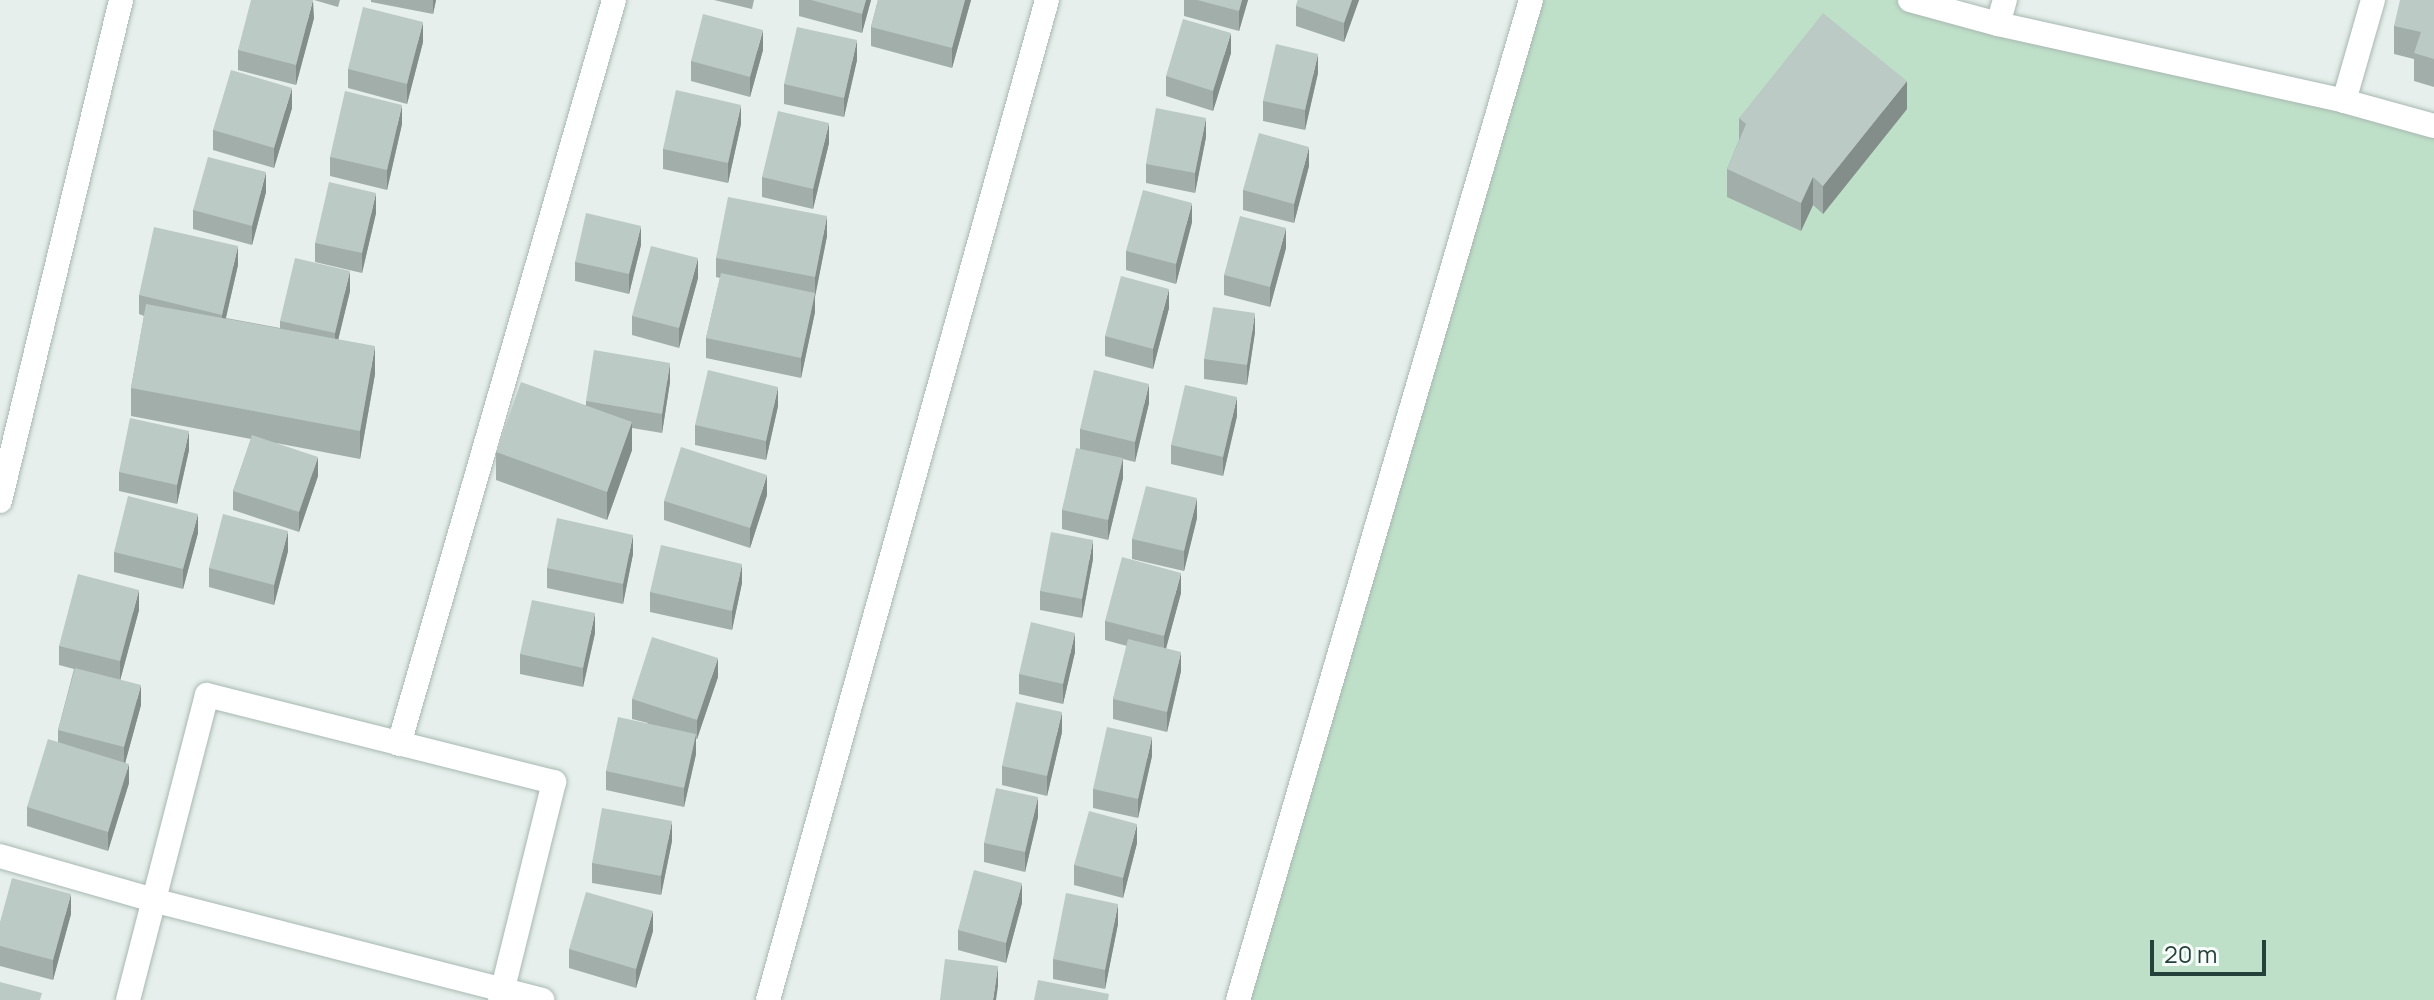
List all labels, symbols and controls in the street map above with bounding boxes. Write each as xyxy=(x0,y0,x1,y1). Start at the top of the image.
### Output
scale bar xyxy=(2154,924,2270,974)
text: 20 m xyxy=(2164,937,2217,970)

